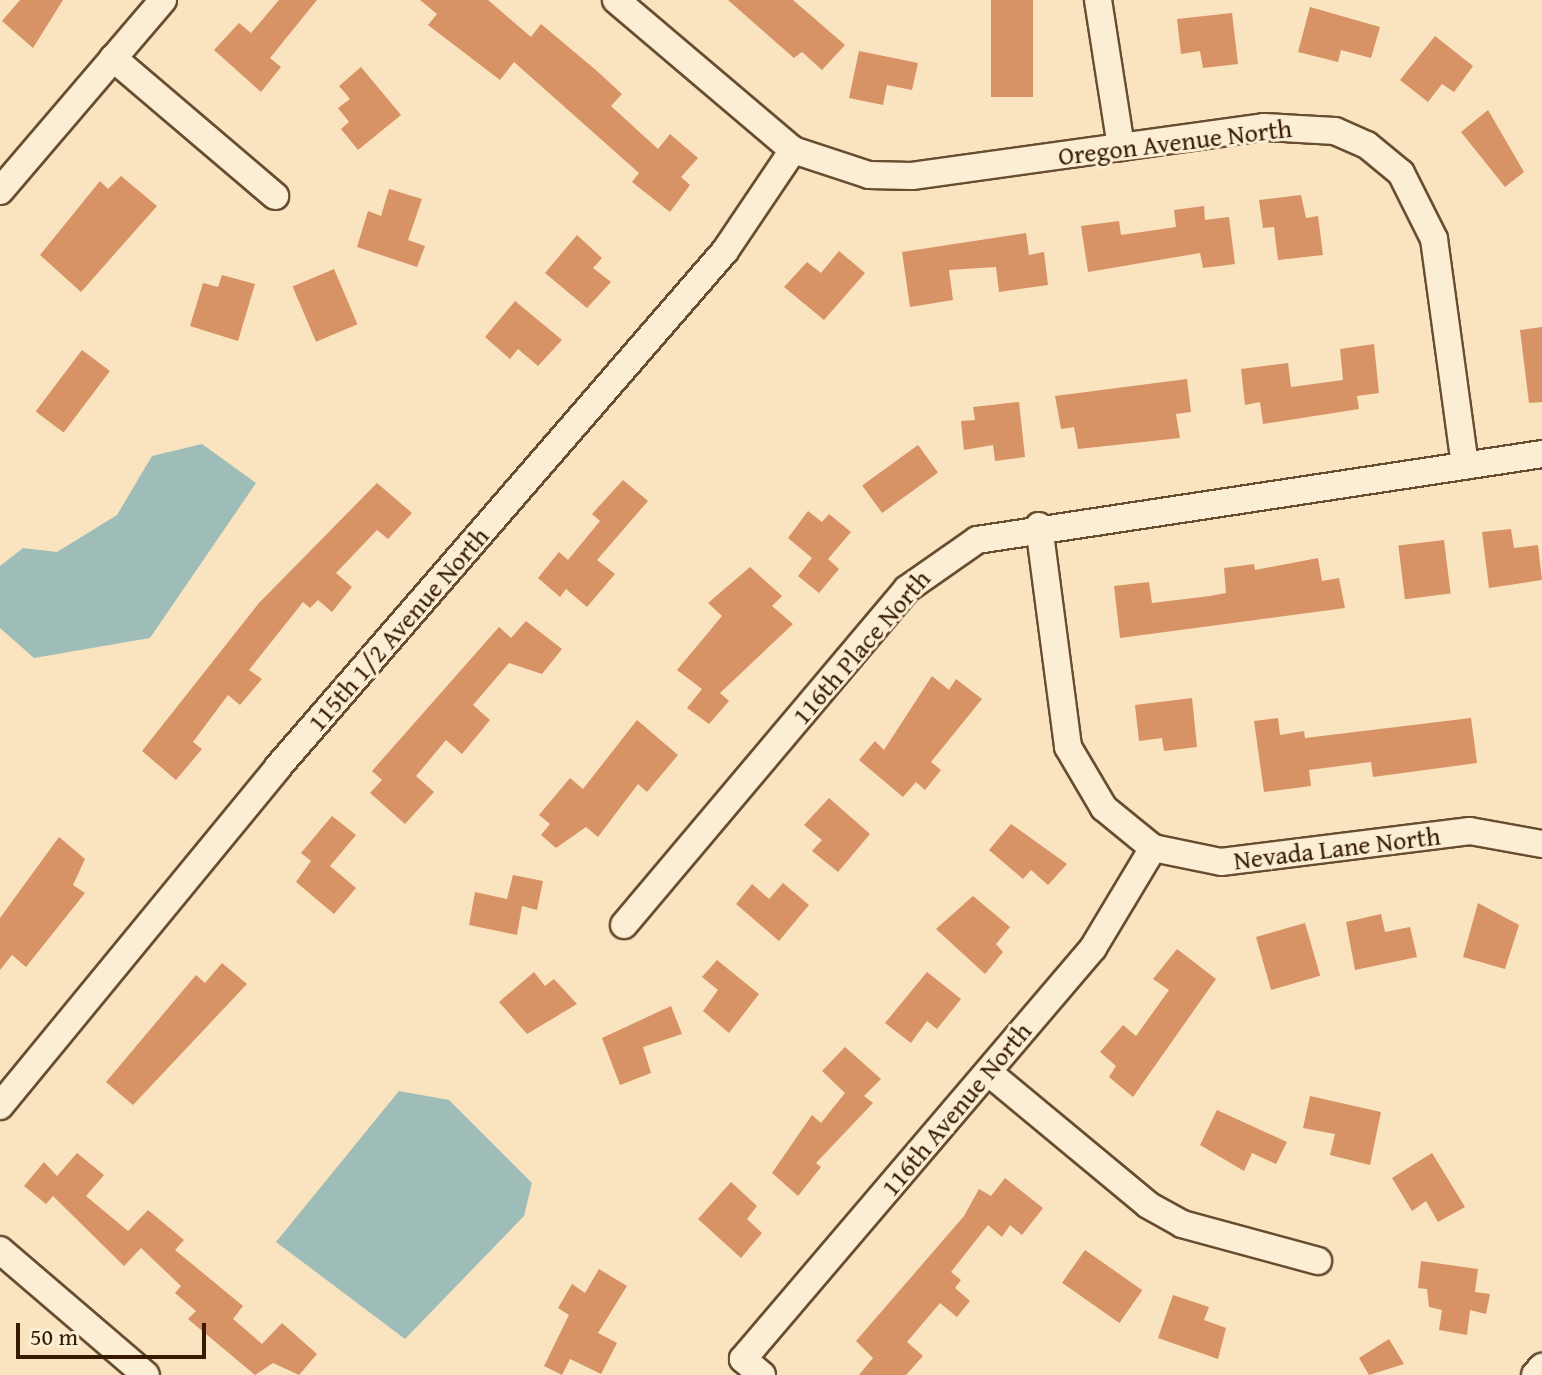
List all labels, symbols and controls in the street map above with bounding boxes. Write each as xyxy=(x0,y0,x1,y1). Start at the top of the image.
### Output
street label: Oregon Avenue North xyxy=(1056,112,1294,172)
street label: 115th 1/2 Avenue North xyxy=(301,520,495,738)
street label: 116th Place North xyxy=(785,563,937,731)
street label: Nevada Lane North xyxy=(1232,820,1442,876)
street label: 116th Avenue North xyxy=(874,1016,1038,1202)
scale bar xyxy=(20,1307,210,1357)
text: 50 m xyxy=(30,1319,78,1354)

